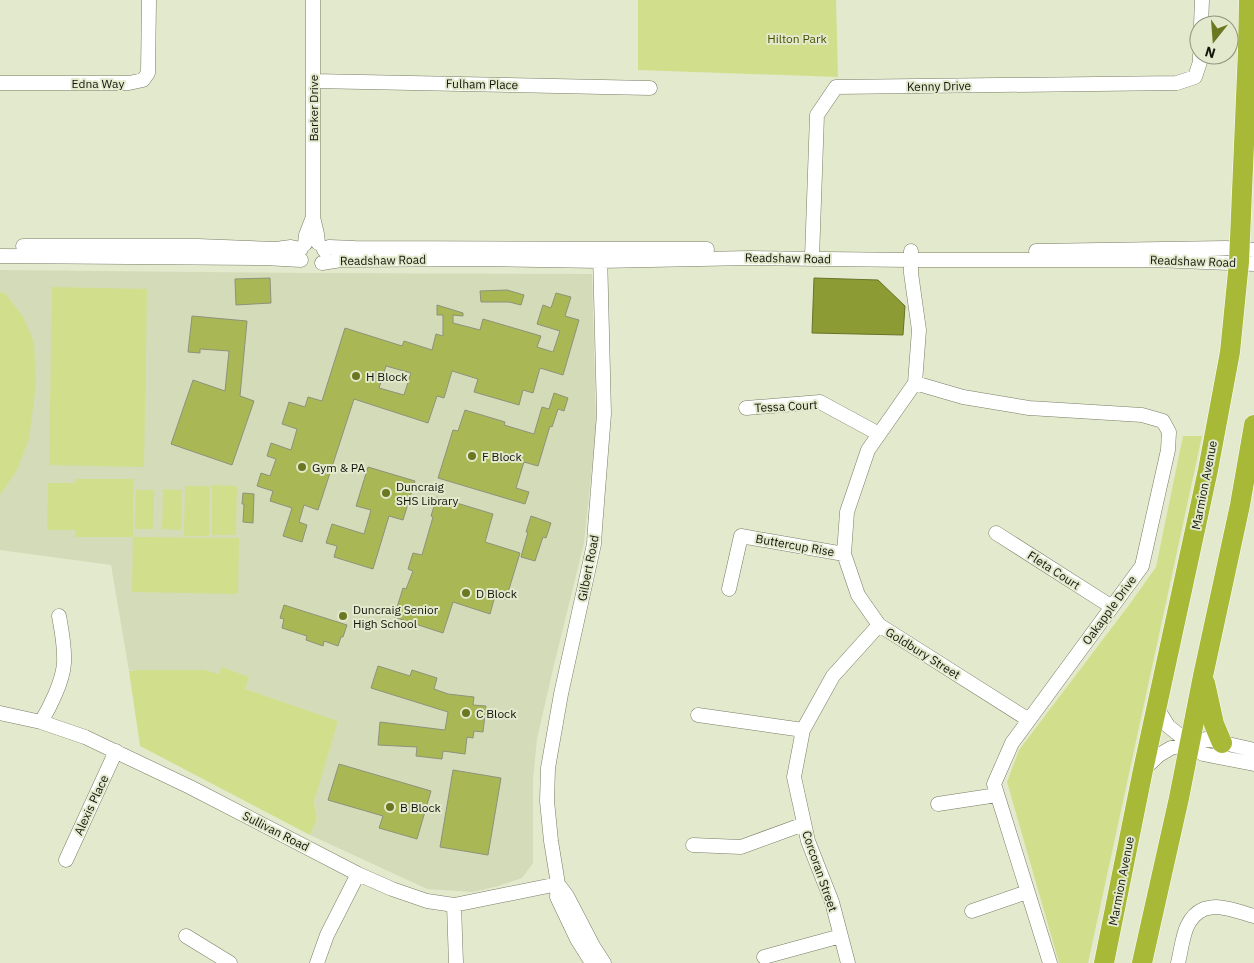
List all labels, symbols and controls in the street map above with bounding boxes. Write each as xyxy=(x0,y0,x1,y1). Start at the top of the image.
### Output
north arrow xyxy=(1189,15,1239,65)
park label: Hilton Park xyxy=(767,31,827,46)
text: N xyxy=(1203,42,1218,63)
street label: Barker Drive xyxy=(306,74,321,141)
street label: Edna Way xyxy=(72,76,124,91)
street label: Fulham Place xyxy=(446,76,519,92)
street label: Kenny Drive xyxy=(907,78,972,94)
street label: Readshaw Road xyxy=(745,250,831,266)
street label: Readshaw Road xyxy=(340,252,426,268)
street label: Readshaw Road xyxy=(1150,252,1236,270)
place label: H Block xyxy=(366,369,408,384)
marker: H Block xyxy=(350,370,362,382)
street label: Tessa Court xyxy=(754,397,818,415)
street label: Marmion Avenue xyxy=(1188,439,1220,531)
place label: F Block xyxy=(482,449,522,464)
marker: F Block xyxy=(466,450,478,462)
place label: Gym & PA xyxy=(312,460,366,475)
marker: Gym & PA xyxy=(296,461,308,473)
place label: Duncraig SHS Library xyxy=(396,479,459,508)
marker: Duncraig SHS Library xyxy=(380,487,392,499)
street label: Buttercup Rise xyxy=(754,531,836,559)
street label: Gilbert Road xyxy=(574,534,602,602)
street label: Fleta Court xyxy=(1025,547,1083,593)
street label: Oakapple Drive xyxy=(1079,572,1139,648)
place label: D Block xyxy=(476,586,518,601)
marker: D Block xyxy=(460,587,472,599)
place label: Duncraig Senior High School xyxy=(353,602,439,631)
marker: Duncraig Senior High School xyxy=(337,610,349,622)
street label: Goldbury Street xyxy=(883,624,963,682)
place label: C Block xyxy=(476,706,517,721)
marker: C Block xyxy=(460,707,472,719)
street label: Alexis Place xyxy=(71,772,112,837)
place label: B Block xyxy=(400,800,442,815)
marker: B Block xyxy=(384,801,396,813)
street label: Sullivan Road xyxy=(240,808,312,854)
street label: Corcoran Street xyxy=(799,829,841,913)
street label: Marmion Avenue xyxy=(1105,835,1137,927)

